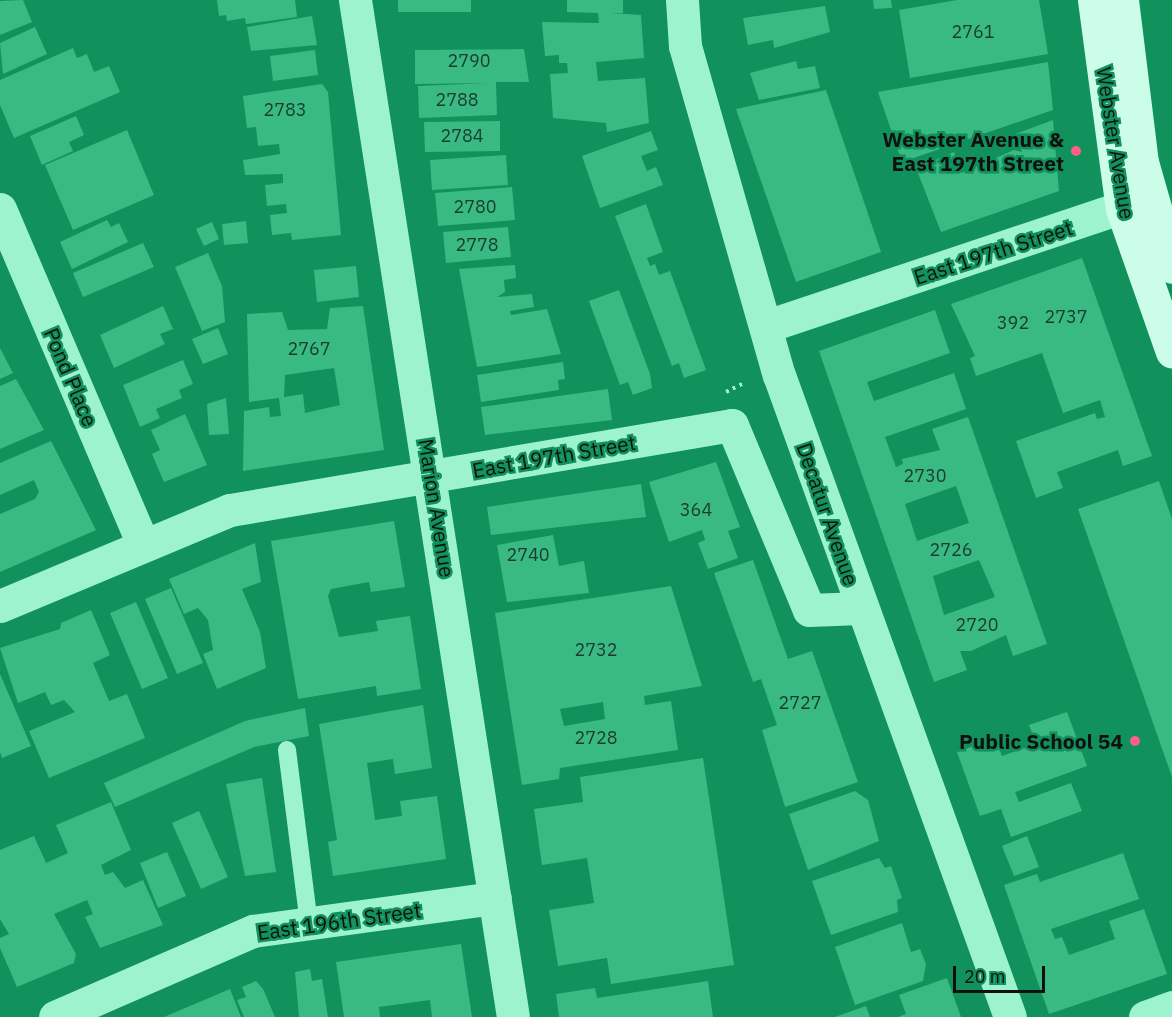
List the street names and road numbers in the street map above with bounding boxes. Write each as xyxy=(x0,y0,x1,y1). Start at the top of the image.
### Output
street label: Webster Avenue xyxy=(1092,65,1140,221)
street label: East 197th Street xyxy=(910,214,1076,290)
street label: Pond Place xyxy=(39,324,103,430)
street label: East 197th Street xyxy=(470,429,638,483)
street label: Marion Avenue xyxy=(414,437,460,579)
street label: Decatur Avenue xyxy=(792,439,864,589)
street label: East 196th Street xyxy=(255,897,423,945)

